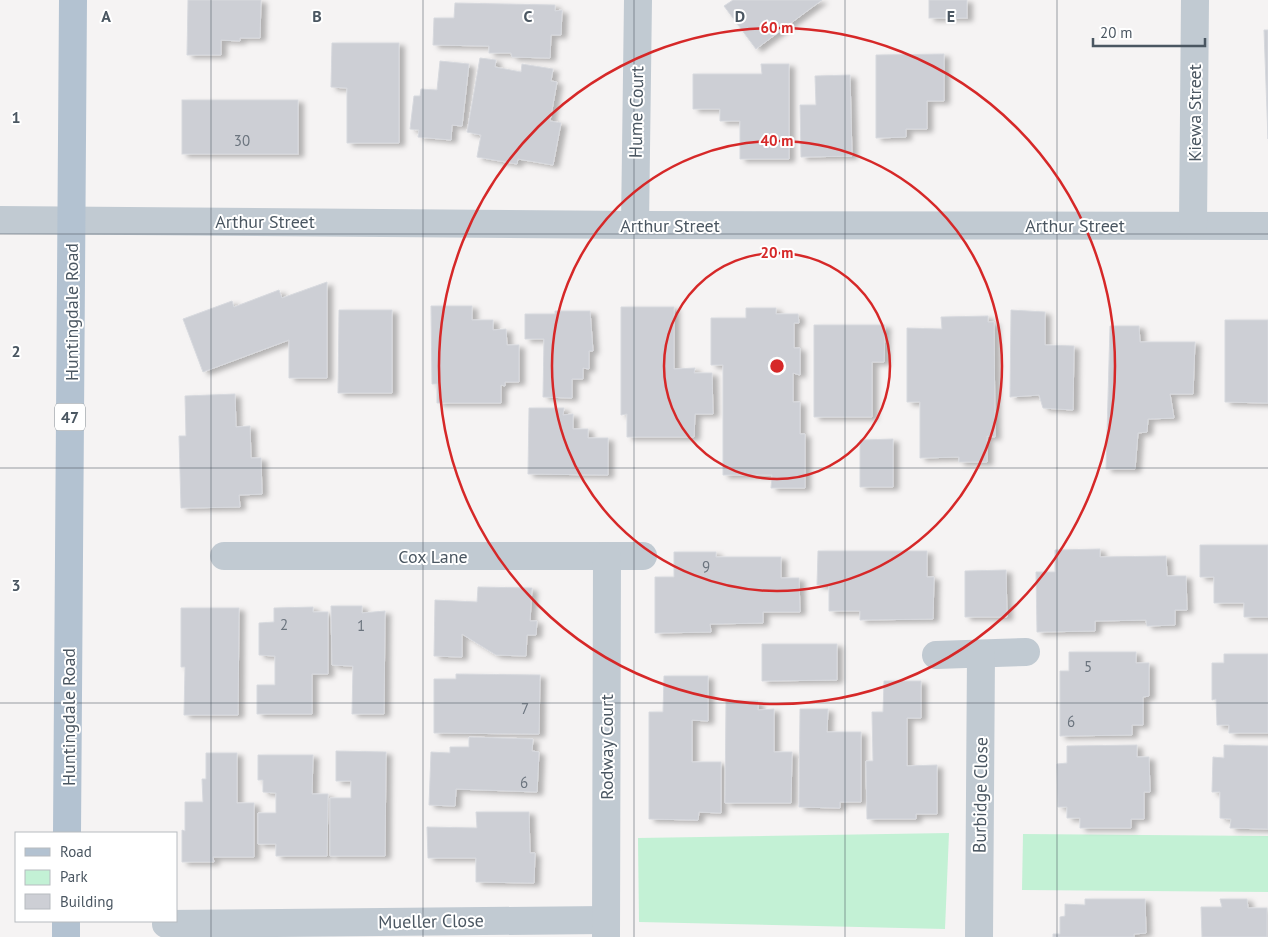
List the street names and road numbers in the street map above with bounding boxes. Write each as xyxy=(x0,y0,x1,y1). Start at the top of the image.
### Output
street label: Kiewa Street xyxy=(1183,64,1206,162)
street label: Hume Court xyxy=(624,66,648,158)
street label: Arthur Street xyxy=(215,210,315,233)
street label: Arthur Street xyxy=(620,214,720,237)
street label: Arthur Street xyxy=(1025,214,1125,237)
street label: Huntingdale Road xyxy=(60,243,83,381)
road number: 47 xyxy=(55,404,85,431)
street label: Cox Lane xyxy=(398,545,468,568)
street label: Huntingdale Road xyxy=(57,648,80,786)
street label: Rodway Court xyxy=(595,694,618,800)
street label: Burbidge Close xyxy=(967,737,993,853)
street label: Mueller Close xyxy=(378,909,484,933)

